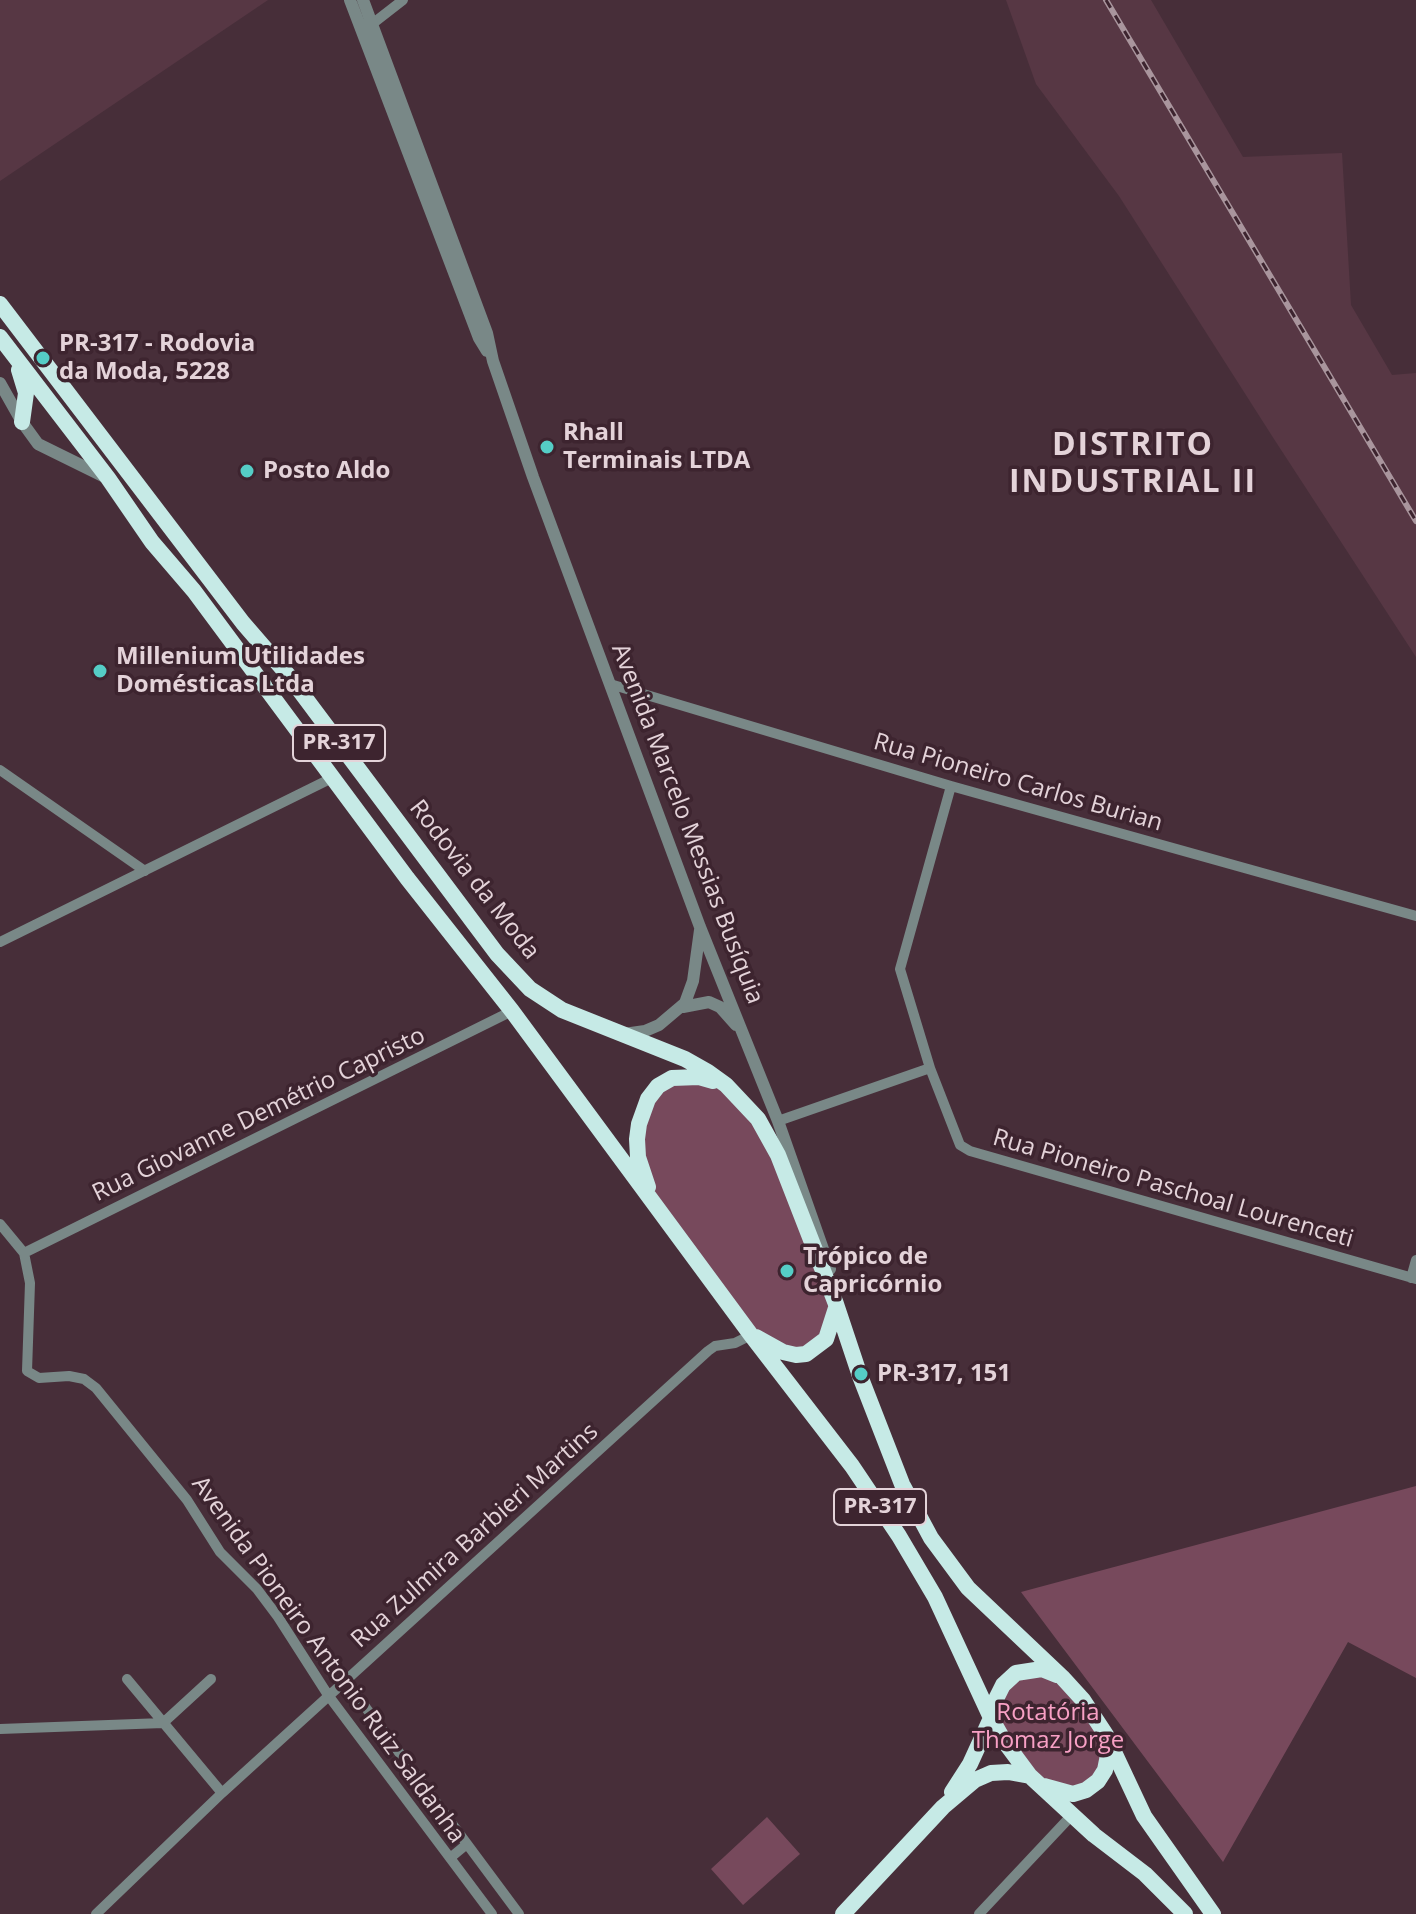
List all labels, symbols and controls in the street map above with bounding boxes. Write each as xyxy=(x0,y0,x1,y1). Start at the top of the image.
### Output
place label: PR-317 - Rodovia da Moda, 5228 xyxy=(59,330,255,386)
marker: PR-317 - Rodovia da Moda, 5228 xyxy=(34,349,52,367)
place label: Rhall Terminais LTDA xyxy=(563,419,750,475)
district label: DISTRITO INDUSTRIAL II xyxy=(1009,427,1257,502)
marker: Rhall Terminais LTDA xyxy=(538,438,556,456)
place label: Posto Aldo xyxy=(263,457,390,485)
marker: Posto Aldo xyxy=(238,462,256,480)
street label: Avenida Marcelo Messias Busíquia xyxy=(605,640,769,1008)
place label: Millenium Utilidades Domésticas Ltda xyxy=(116,643,365,699)
marker: Millenium Utilidades Domésticas Ltda xyxy=(91,662,109,680)
road number: PR-317 xyxy=(293,725,385,761)
street label: Rua Pioneiro Carlos Burian xyxy=(870,728,1166,838)
street label: Rodovia da Moda xyxy=(403,795,545,965)
street label: Rua Giovanne Demétrio Capristo xyxy=(88,1022,430,1208)
street label: Rua Pioneiro Paschoal Lourenceti xyxy=(989,1124,1357,1254)
place label: Trópico de Capricórnio xyxy=(803,1243,942,1299)
marker: Trópico de Capricórnio xyxy=(778,1262,796,1280)
place label: PR-317, 151 xyxy=(877,1360,1011,1388)
marker: PR-317, 151 xyxy=(852,1365,870,1383)
street label: Rua Zulmira Barbieri Martins xyxy=(346,1418,604,1654)
street label: Avenida Pioneiro Antonio Ruiz Saldanha xyxy=(185,1471,471,1849)
road number: PR-317 xyxy=(834,1489,926,1525)
park label: Rotatória Thomaz Jorge xyxy=(972,1699,1124,1755)

